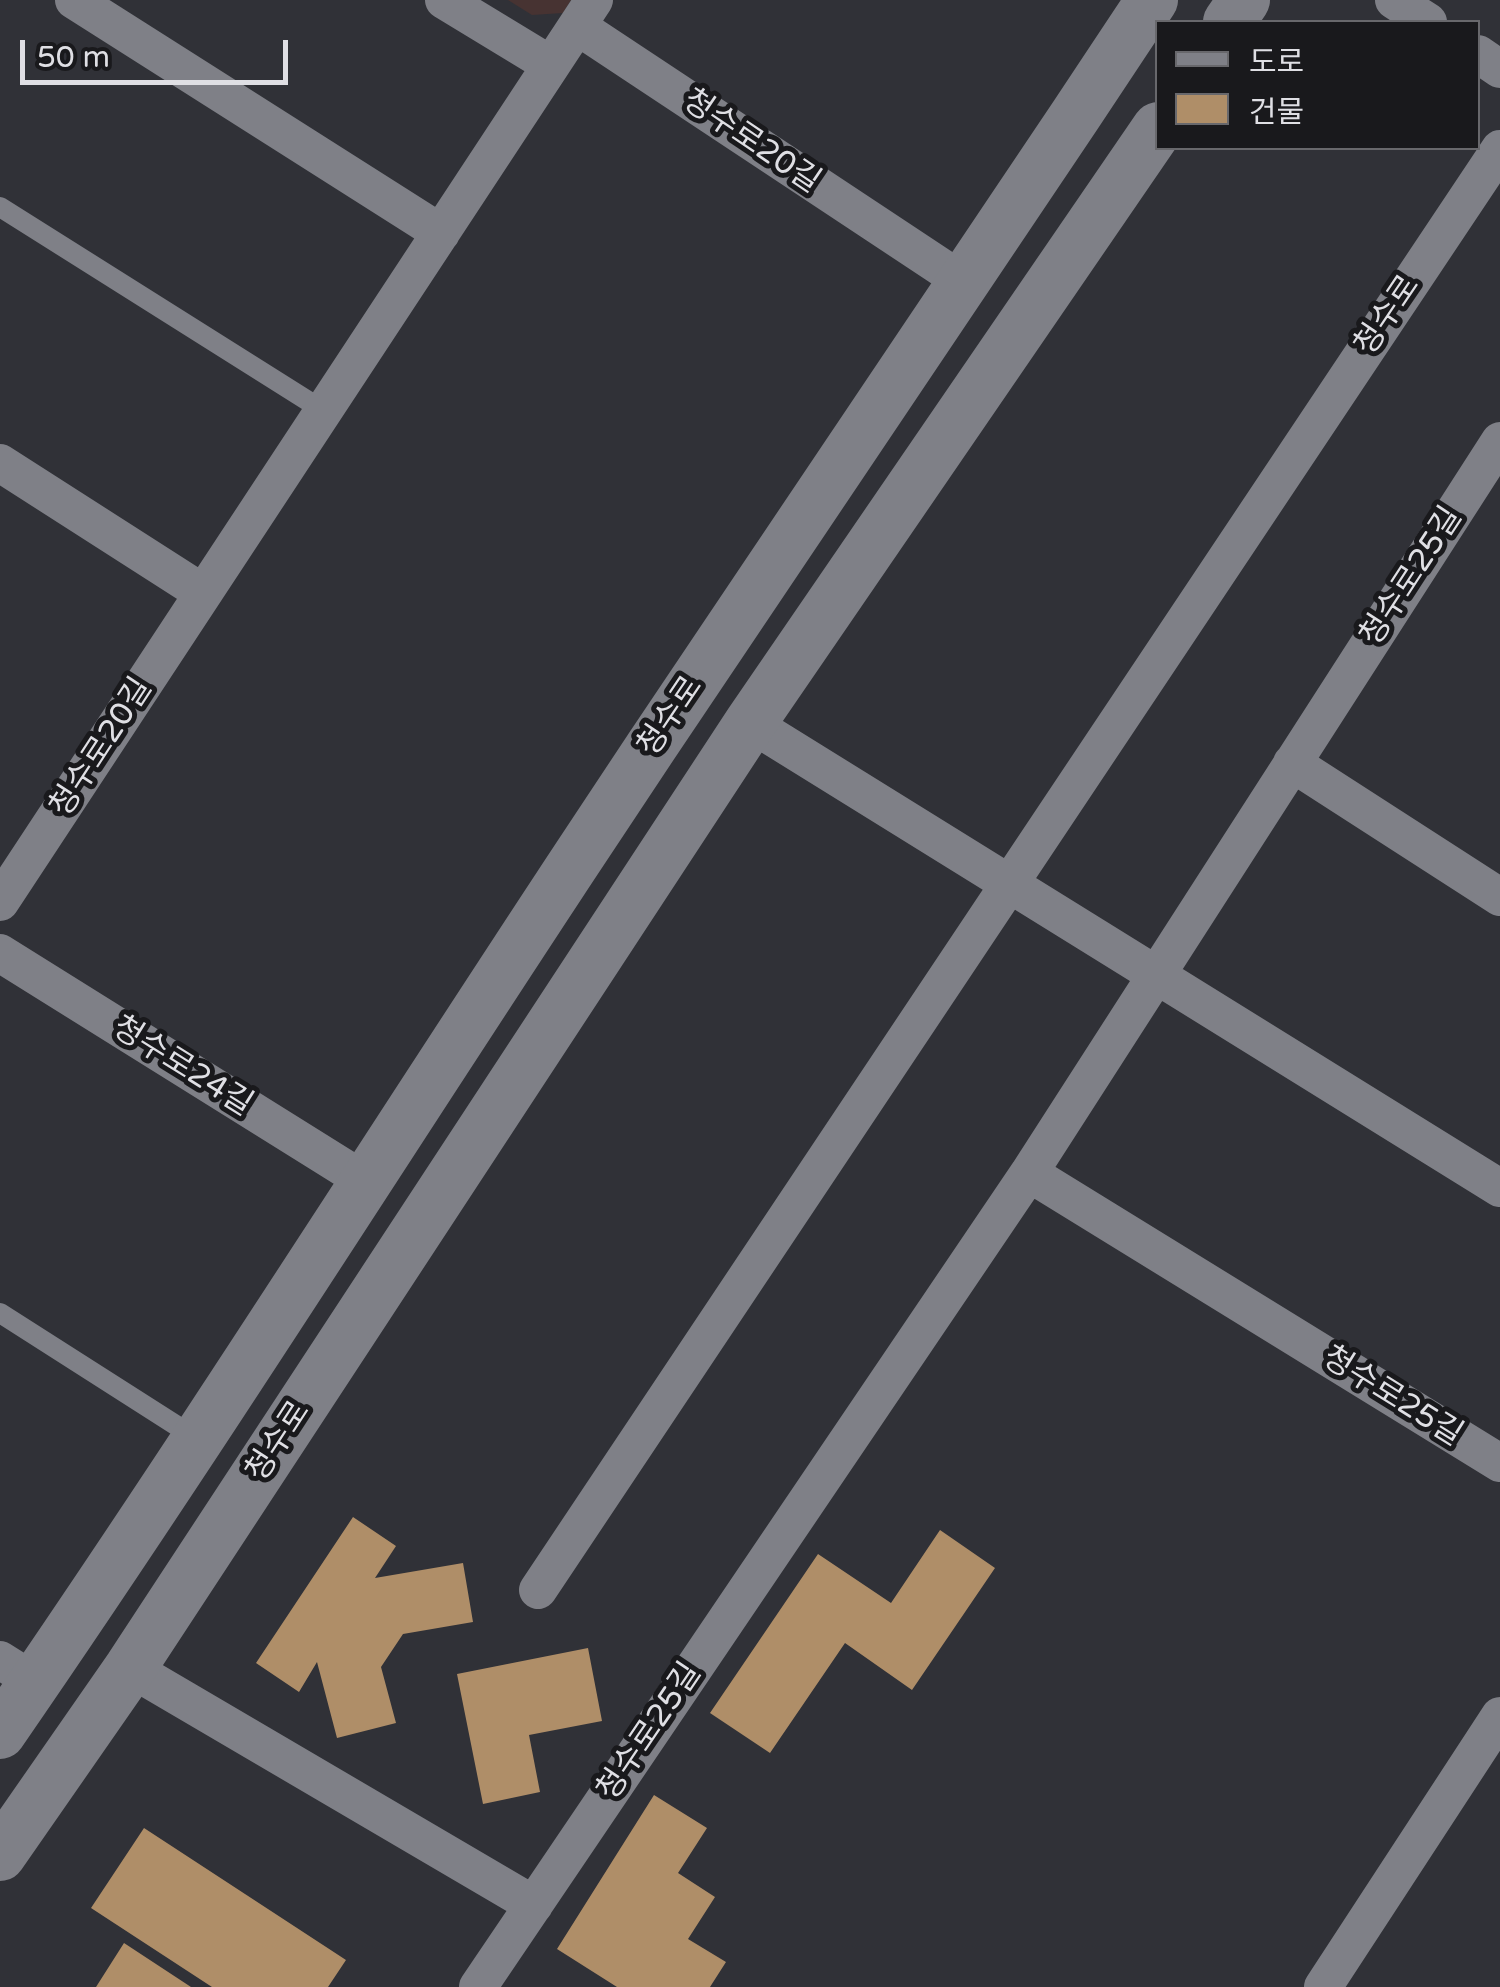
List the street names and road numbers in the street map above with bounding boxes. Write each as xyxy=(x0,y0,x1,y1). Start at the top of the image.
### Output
street label: 청수로20길 xyxy=(675,82,827,202)
street label: 청수로 xyxy=(1347,269,1429,363)
street label: 청수로25길 xyxy=(1353,500,1471,654)
street label: 청수로 xyxy=(630,670,712,764)
street label: 청수로20길 xyxy=(43,671,161,825)
street label: 청수로24길 xyxy=(105,1009,259,1125)
street label: 청수로25길 xyxy=(1315,1339,1469,1455)
street label: 청수로 xyxy=(239,1395,319,1489)
street label: 청수로25길 xyxy=(590,1656,710,1808)

